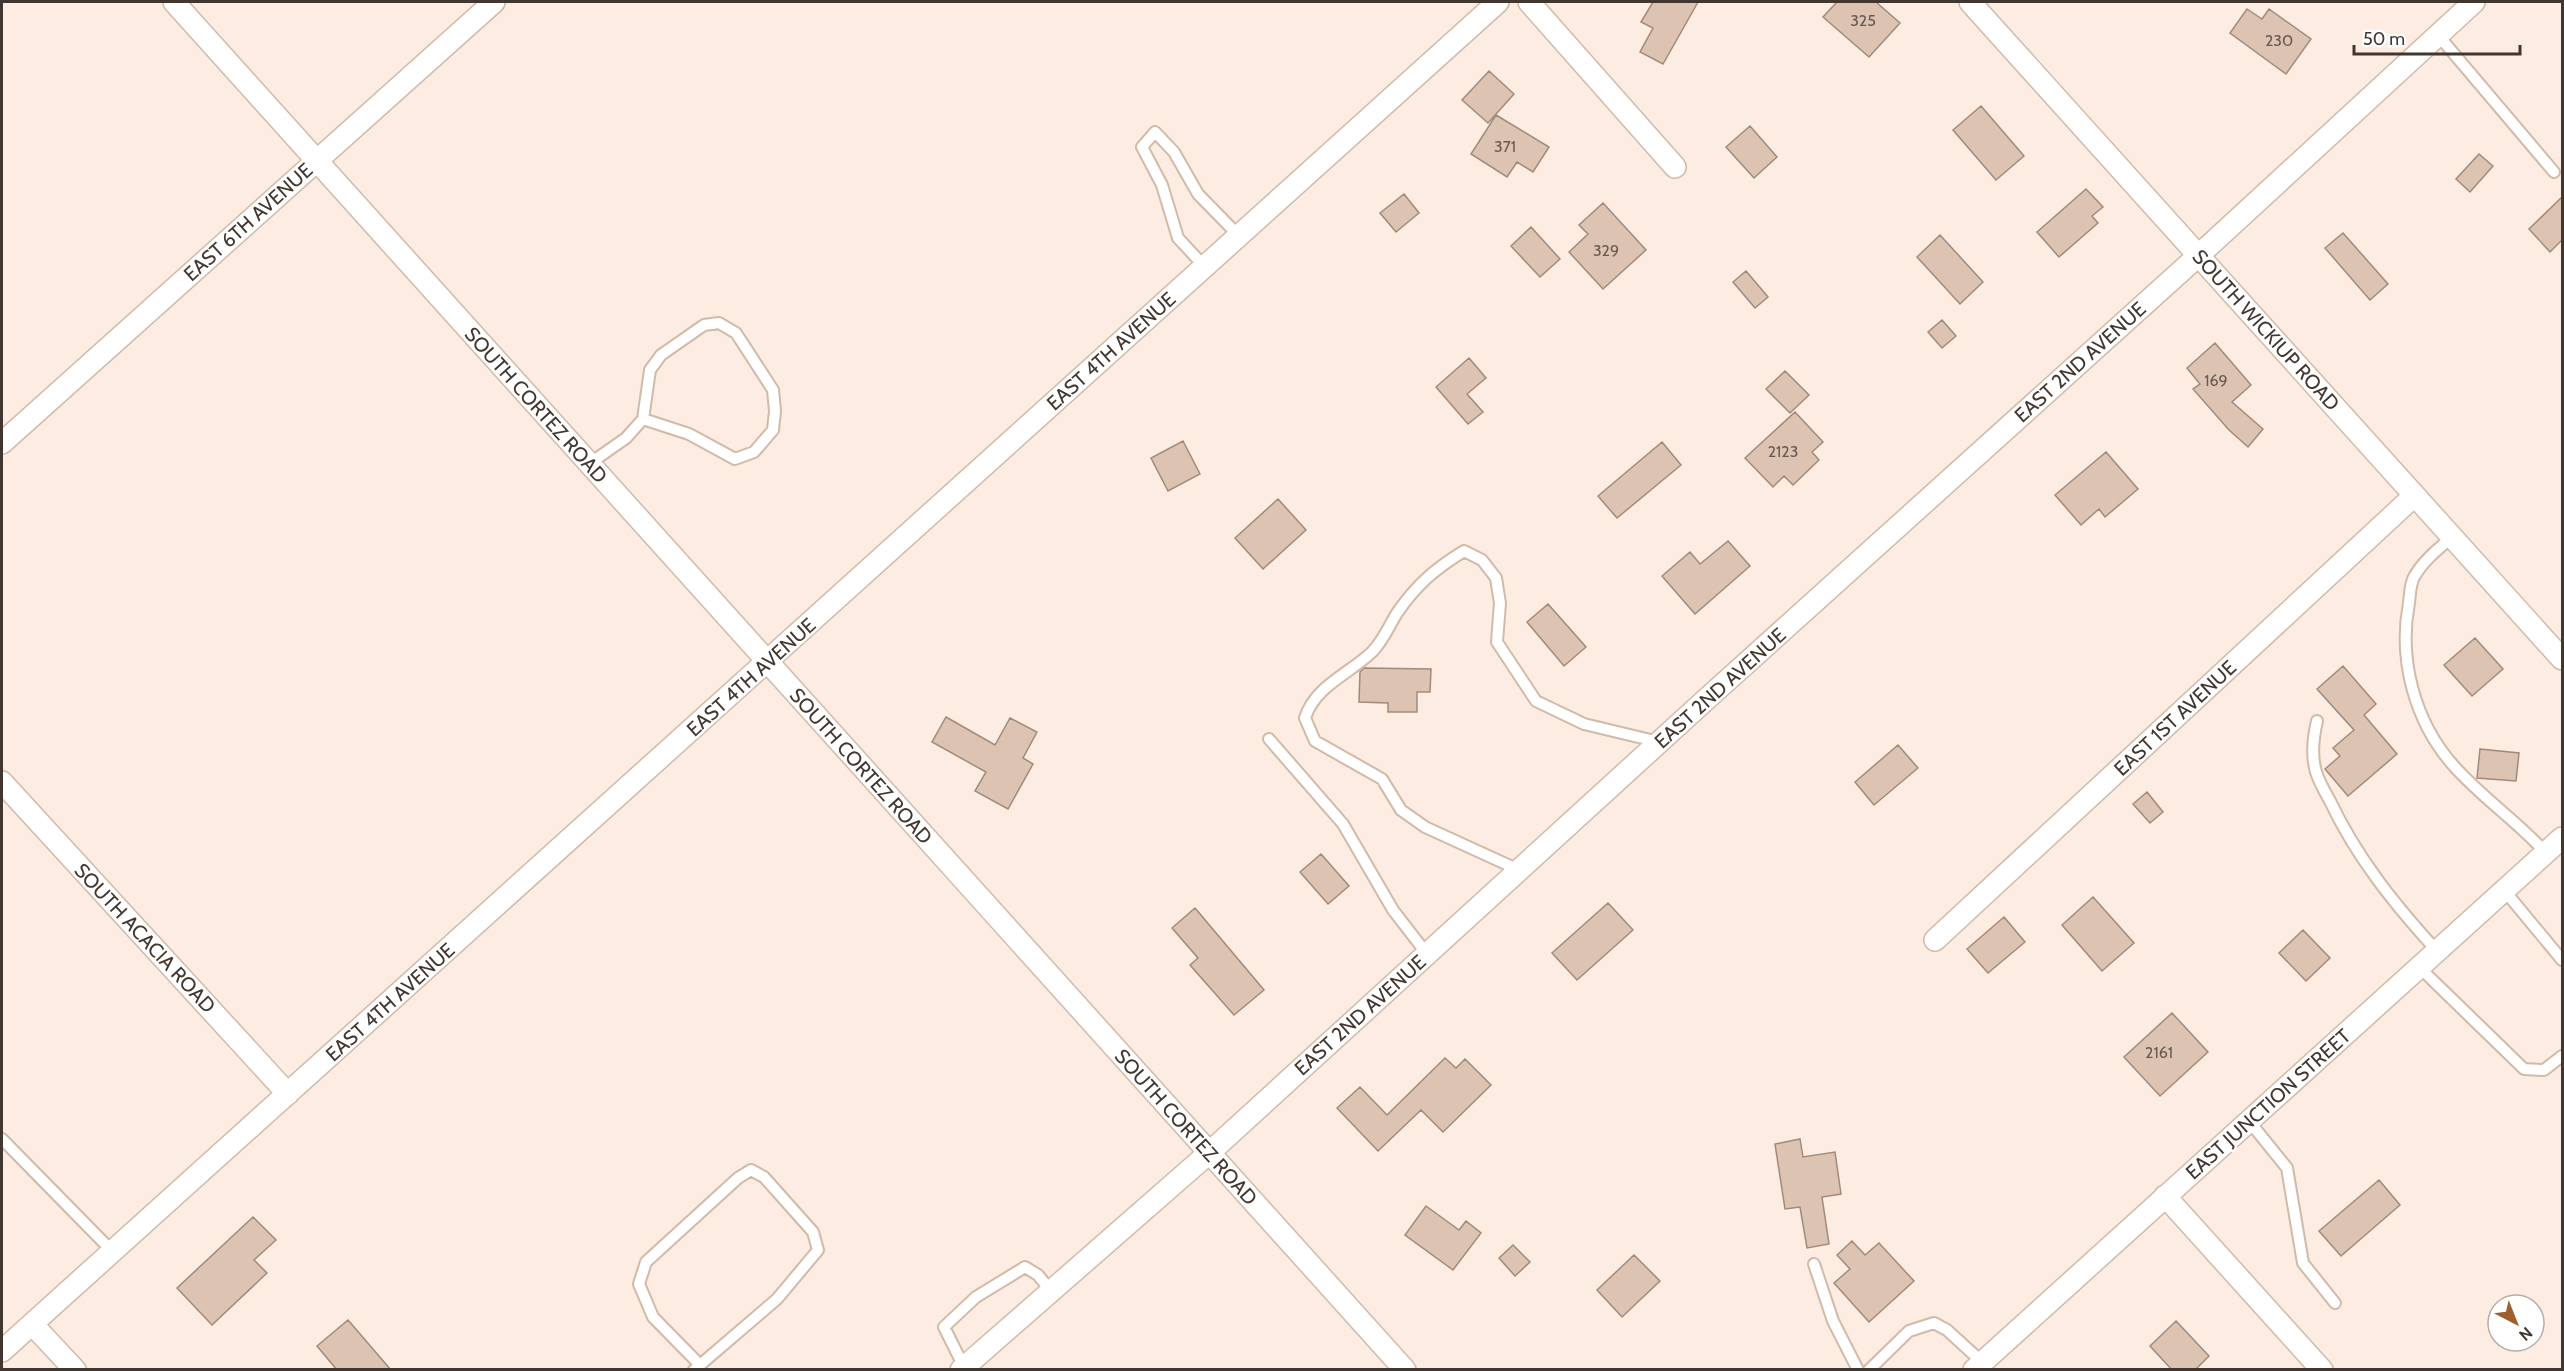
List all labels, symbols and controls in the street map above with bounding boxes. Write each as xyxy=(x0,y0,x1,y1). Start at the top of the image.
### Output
house number: 325 xyxy=(1850,11,1876,30)
scale bar xyxy=(2354,18,2520,56)
text: 50 m xyxy=(2363,28,2405,50)
house number: 230 xyxy=(2265,31,2293,50)
house number: 371 xyxy=(1494,137,1516,156)
street label: EAST 6TH AVENUE xyxy=(179,158,317,286)
house number: 329 xyxy=(1593,241,1619,260)
street label: SOUTH WICKIUP ROAD xyxy=(2187,245,2345,415)
street label: EAST 4TH AVENUE xyxy=(1042,287,1180,415)
street label: EAST 2ND AVENUE xyxy=(2010,297,2150,427)
street label: SOUTH CORTEZ ROAD xyxy=(460,322,612,488)
house number: 169 xyxy=(2204,371,2228,390)
house number: 2123 xyxy=(1768,442,1798,461)
street label: EAST 4TH AVENUE xyxy=(682,613,820,741)
street label: EAST 2ND AVENUE xyxy=(1650,623,1790,753)
street label: EAST 1ST AVENUE xyxy=(2109,655,2241,781)
street label: SOUTH CORTEZ ROAD xyxy=(785,683,937,849)
street label: SOUTH ACACIA ROAD xyxy=(69,858,221,1018)
street label: EAST 4TH AVENUE xyxy=(321,938,459,1066)
street label: EAST 2ND AVENUE xyxy=(1290,950,1430,1080)
street label: EAST JUNCTION STREET xyxy=(2181,1024,2355,1184)
house number: 2161 xyxy=(2145,1043,2173,1062)
street label: SOUTH CORTEZ ROAD xyxy=(1110,1044,1262,1210)
north arrow xyxy=(2486,1293,2546,1353)
text: N xyxy=(2515,1323,2536,1345)

